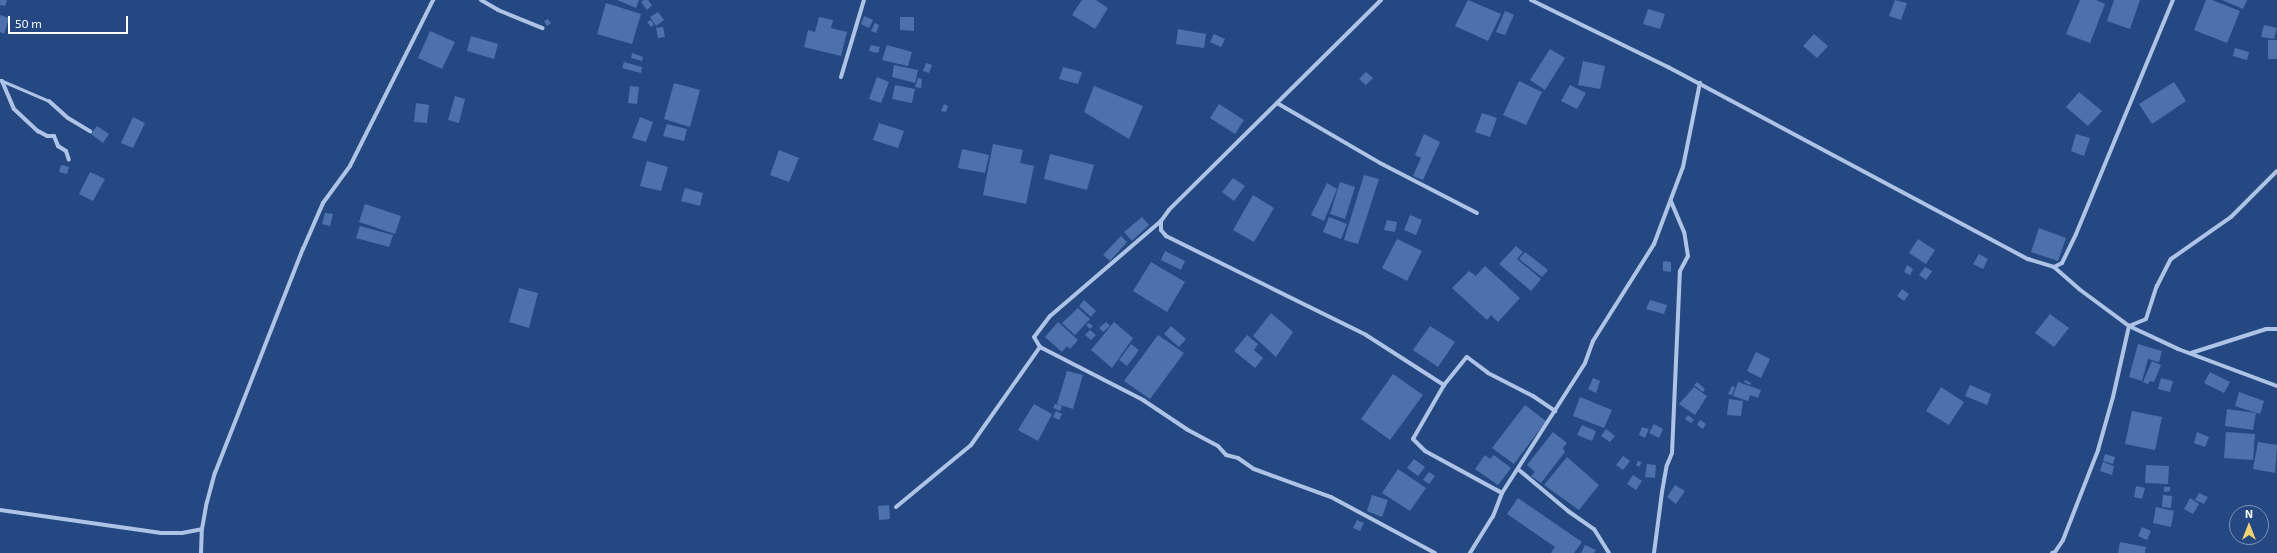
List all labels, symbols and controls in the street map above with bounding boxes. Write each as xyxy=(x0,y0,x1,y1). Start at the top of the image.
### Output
scale bar xyxy=(10,8,130,34)
text: 50 m xyxy=(15,16,42,30)
north arrow xyxy=(2229,505,2269,545)
text: N xyxy=(2245,507,2253,520)

